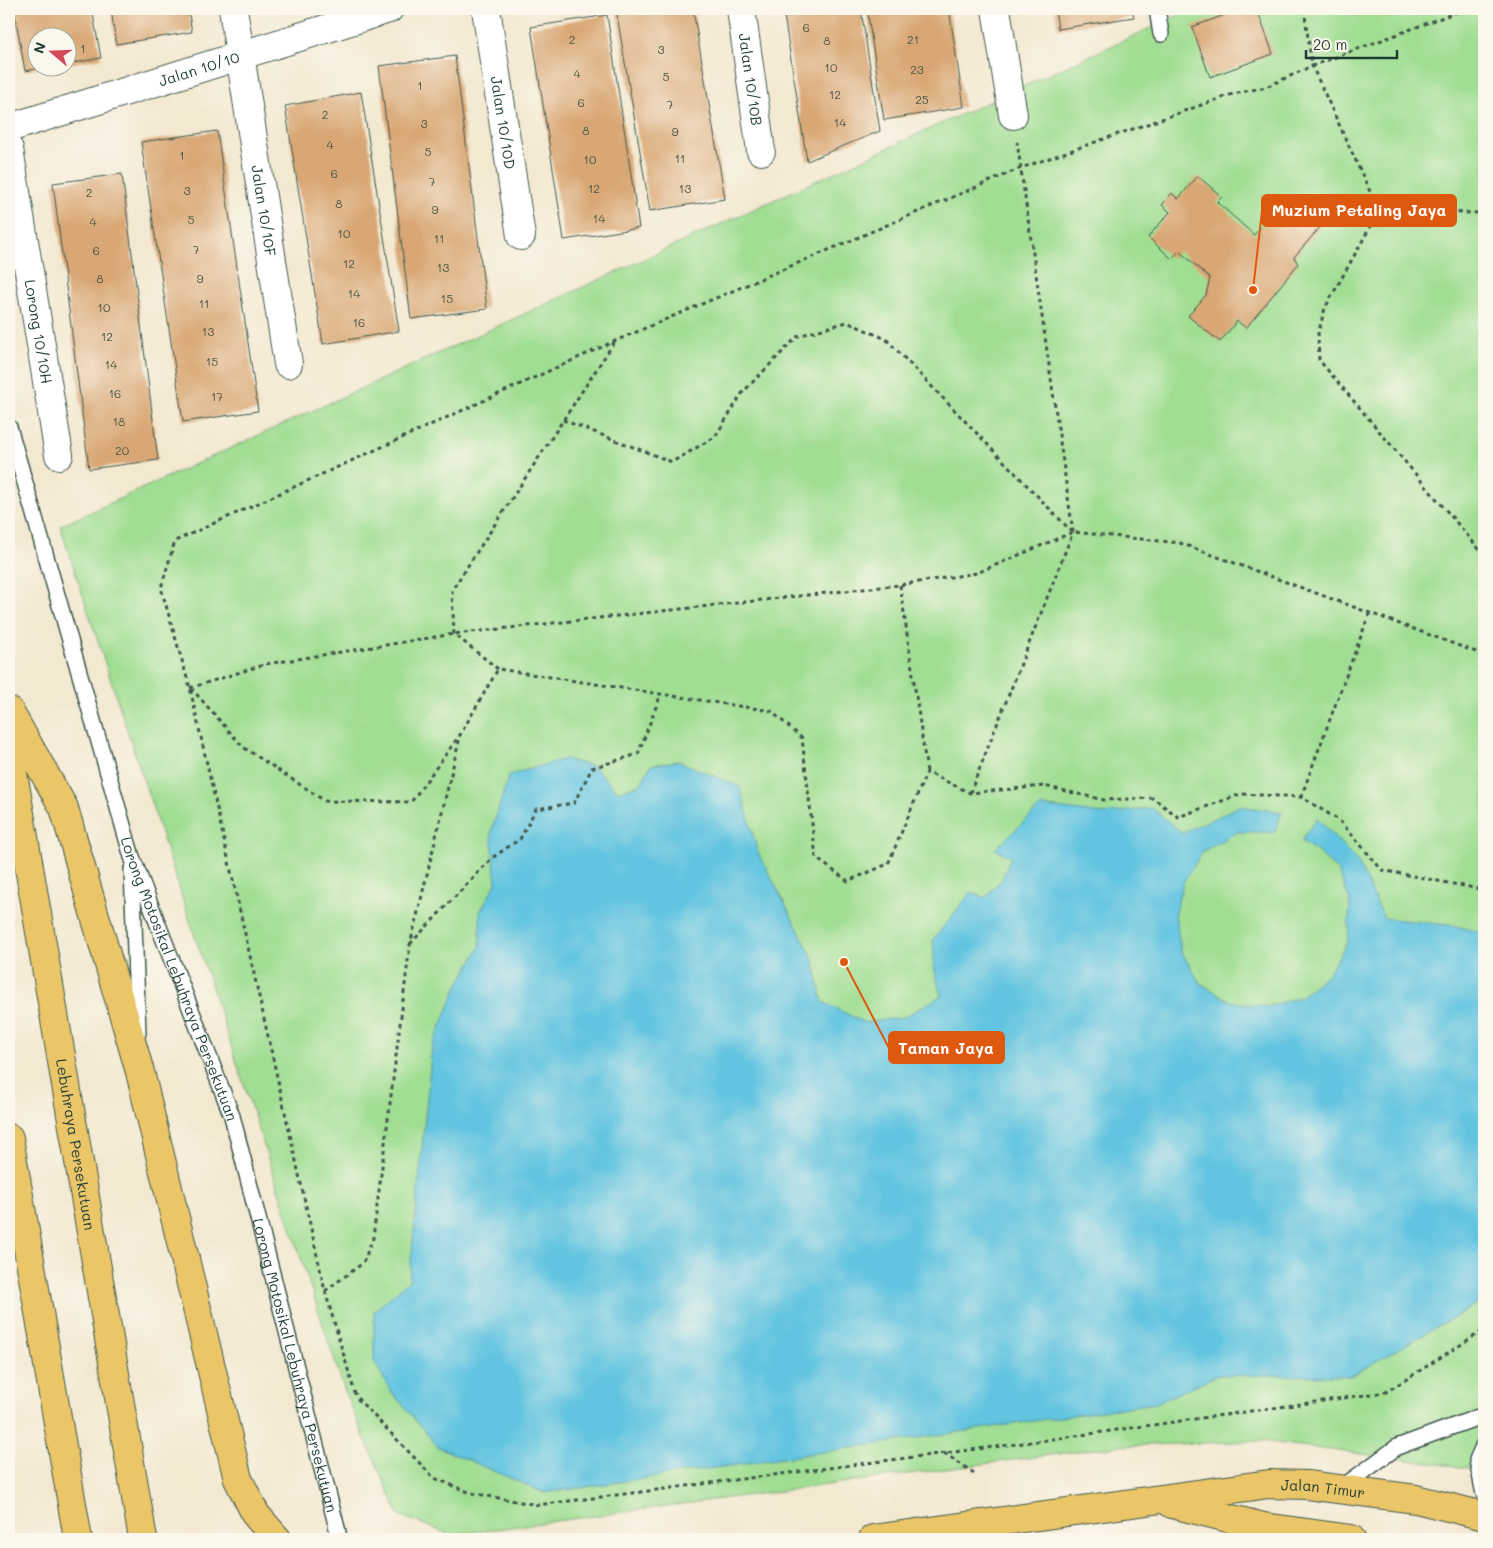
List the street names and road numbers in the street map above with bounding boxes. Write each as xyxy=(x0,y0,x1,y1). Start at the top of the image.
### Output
street label: Jalan 10/10B xyxy=(735,32,767,127)
street label: Jalan 10/10 xyxy=(156,46,242,91)
street label: Jalan 10/10D xyxy=(486,75,521,171)
street label: Jalan 10/10F xyxy=(247,164,281,258)
street label: Lorong 10/10H xyxy=(20,278,57,385)
street label: Lorong Motosikal Lebuhraya Persekutuan xyxy=(117,834,243,1123)
street label: Lebuhraya Persekutuan xyxy=(52,1057,100,1232)
street label: Lorong Motosikal Lebuhraya Persekutuan xyxy=(248,1216,343,1514)
street label: Jalan Timur xyxy=(1281,1474,1366,1502)

